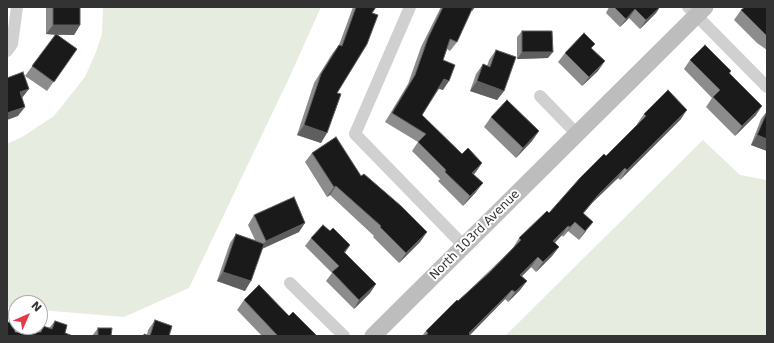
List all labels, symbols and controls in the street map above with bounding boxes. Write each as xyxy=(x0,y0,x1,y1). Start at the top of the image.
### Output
street label: North 103rd Avenue xyxy=(427,187,523,283)
north arrow xyxy=(8,295,48,335)
text: N xyxy=(28,299,44,315)

